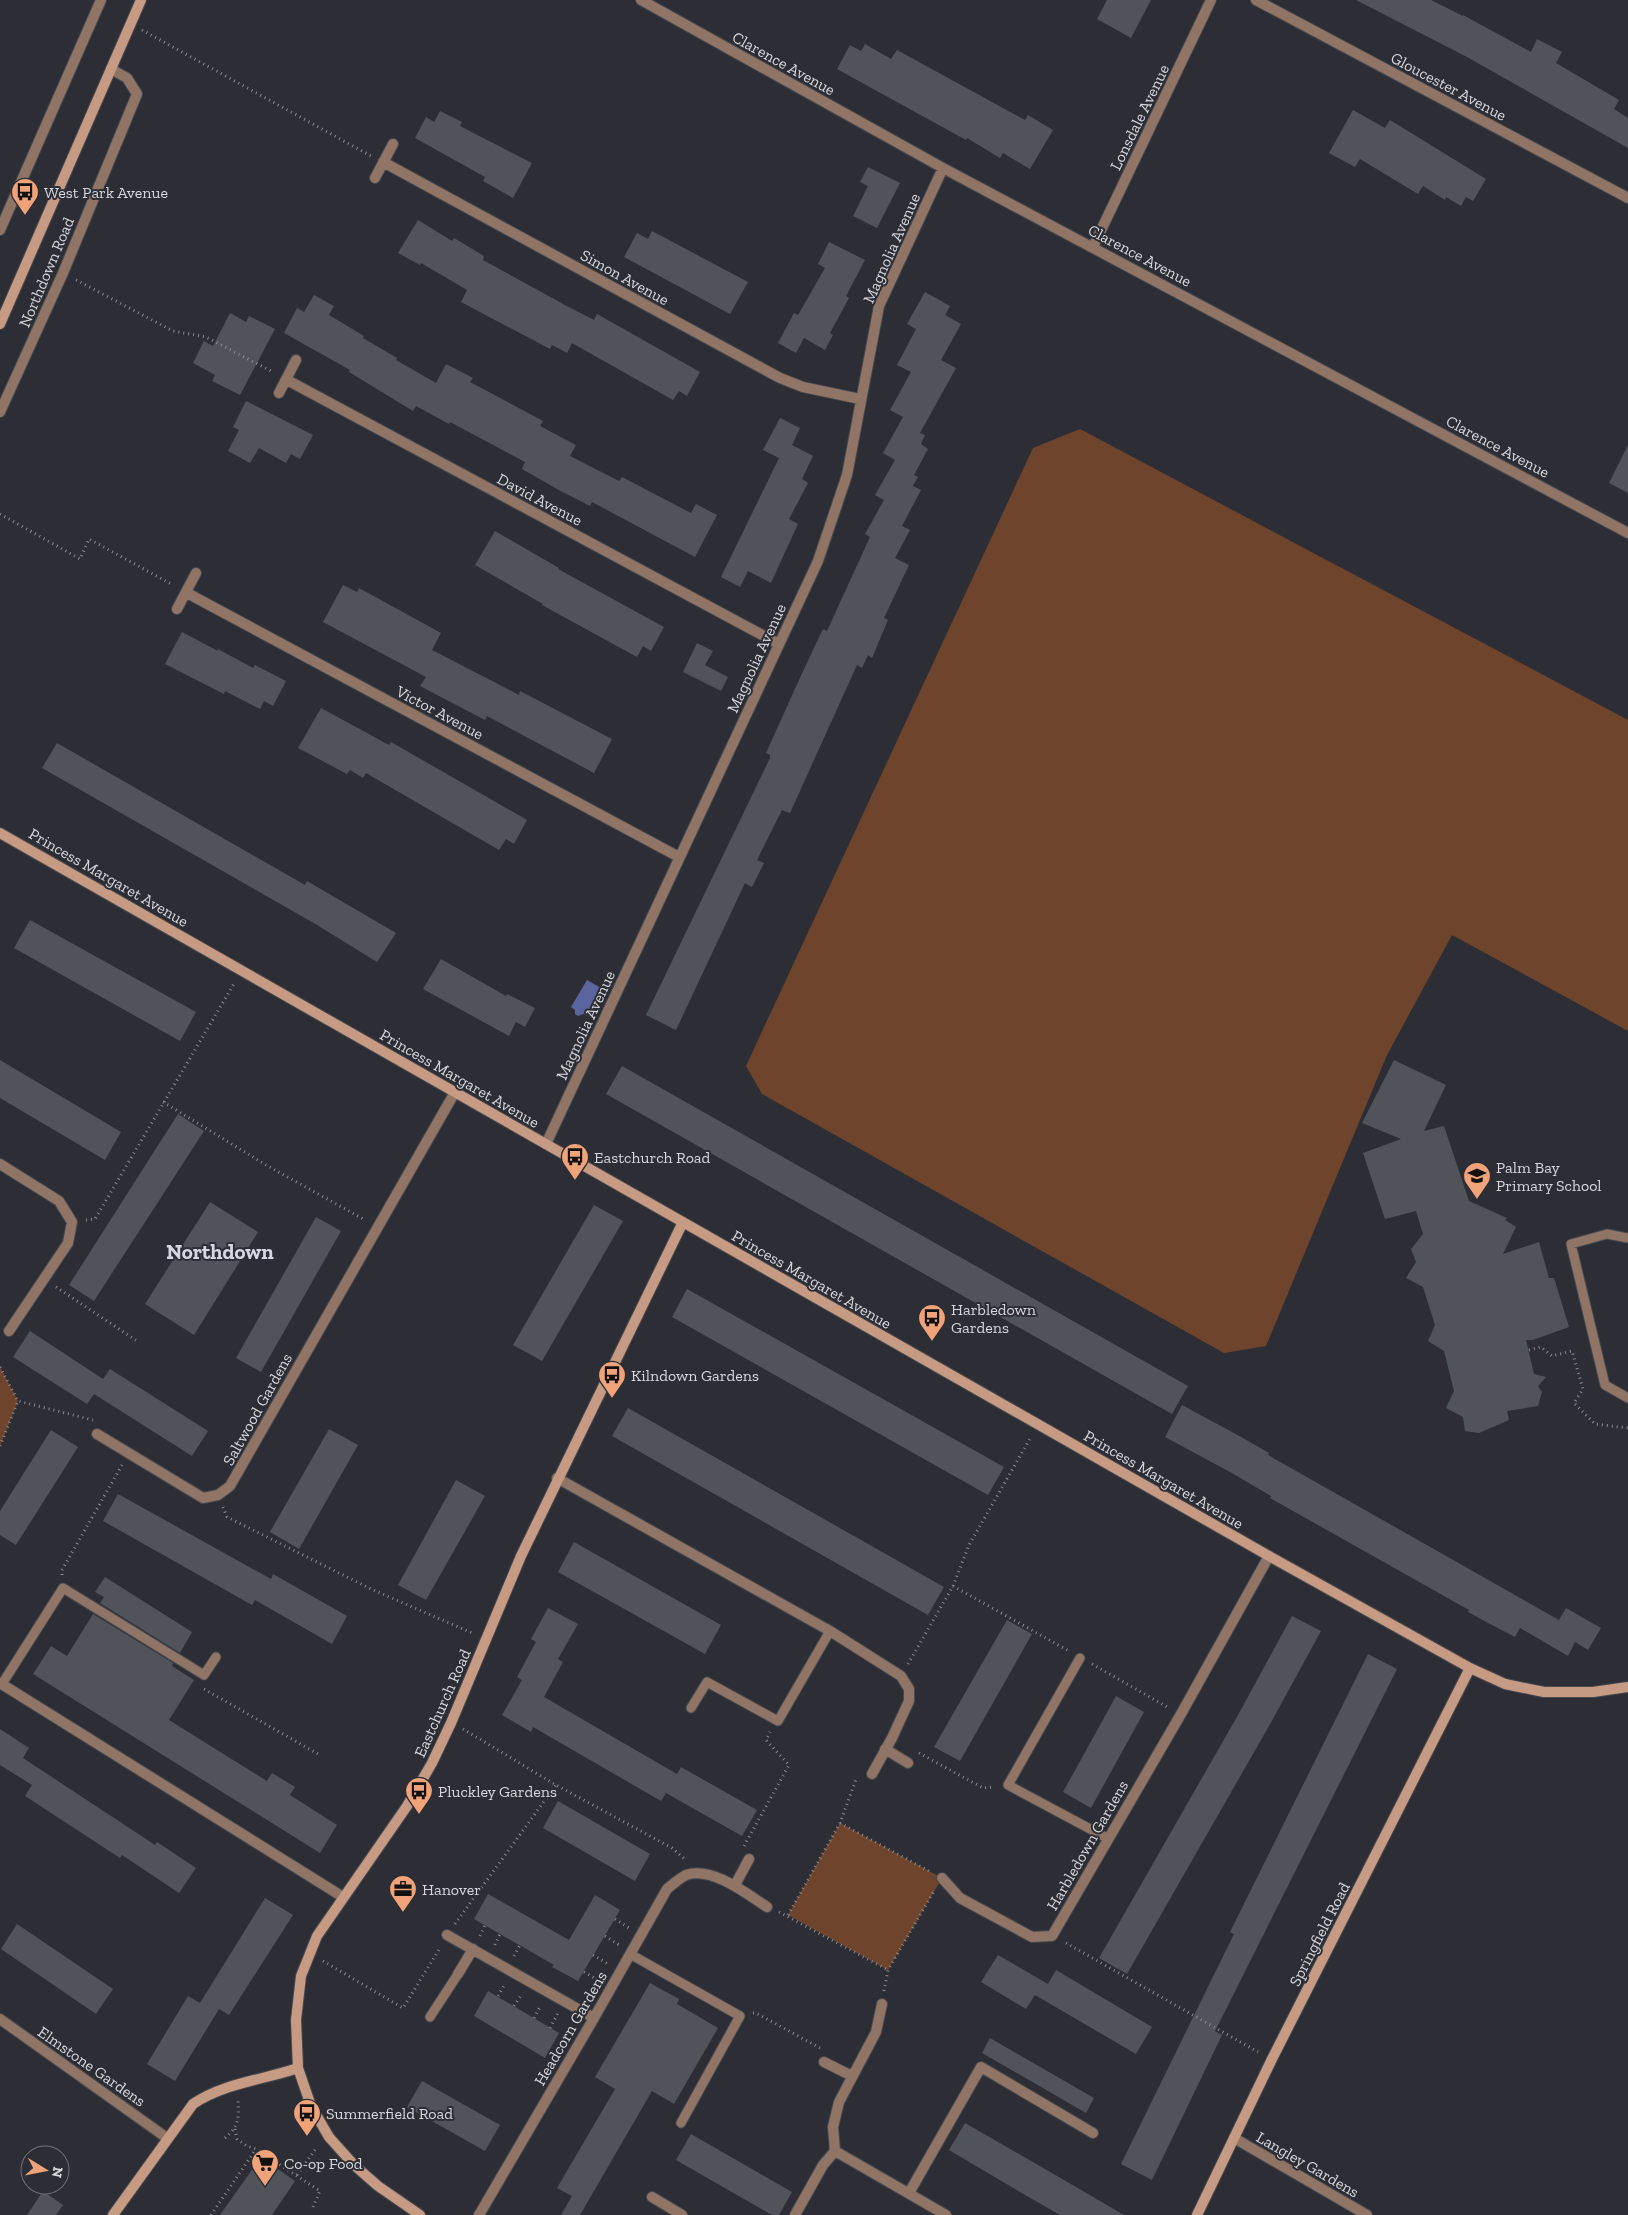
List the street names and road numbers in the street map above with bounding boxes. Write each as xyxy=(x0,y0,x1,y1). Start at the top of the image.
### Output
street label: Clarence Avenue xyxy=(729,27,838,99)
street label: Gloucester Avenue xyxy=(1388,48,1510,125)
street label: Lonsdale Avenue xyxy=(1106,61,1173,173)
street label: Magnolia Avenue xyxy=(859,190,924,306)
street label: Northdown Road xyxy=(15,214,78,330)
street label: Clarence Avenue xyxy=(1085,220,1195,291)
street label: Simon Avenue xyxy=(577,245,672,310)
street label: Clarence Avenue xyxy=(1443,411,1553,482)
street label: David Avenue xyxy=(494,469,586,530)
street label: Magnolia Avenue xyxy=(723,601,790,716)
street label: Victor Avenue xyxy=(392,681,487,743)
street label: Princess Margaret Avenue xyxy=(26,824,192,931)
street label: Magnolia Avenue xyxy=(552,968,619,1083)
street label: Princess Margaret Avenue xyxy=(377,1025,543,1132)
street label: Princess Margaret Avenue xyxy=(729,1226,895,1333)
street label: Saltwood Gardens xyxy=(219,1350,296,1469)
street label: Princess Margaret Avenue xyxy=(1081,1426,1247,1533)
street label: Eastchurch Road xyxy=(410,1646,475,1760)
street label: Harbledown Gardens xyxy=(1043,1777,1132,1913)
street label: Springfield Road xyxy=(1285,1879,1354,1989)
street label: Headcorn Gardens xyxy=(530,1968,611,2089)
street label: Elmstone Gardens xyxy=(34,2022,149,2111)
street label: Langley Gardens xyxy=(1253,2127,1362,2201)

